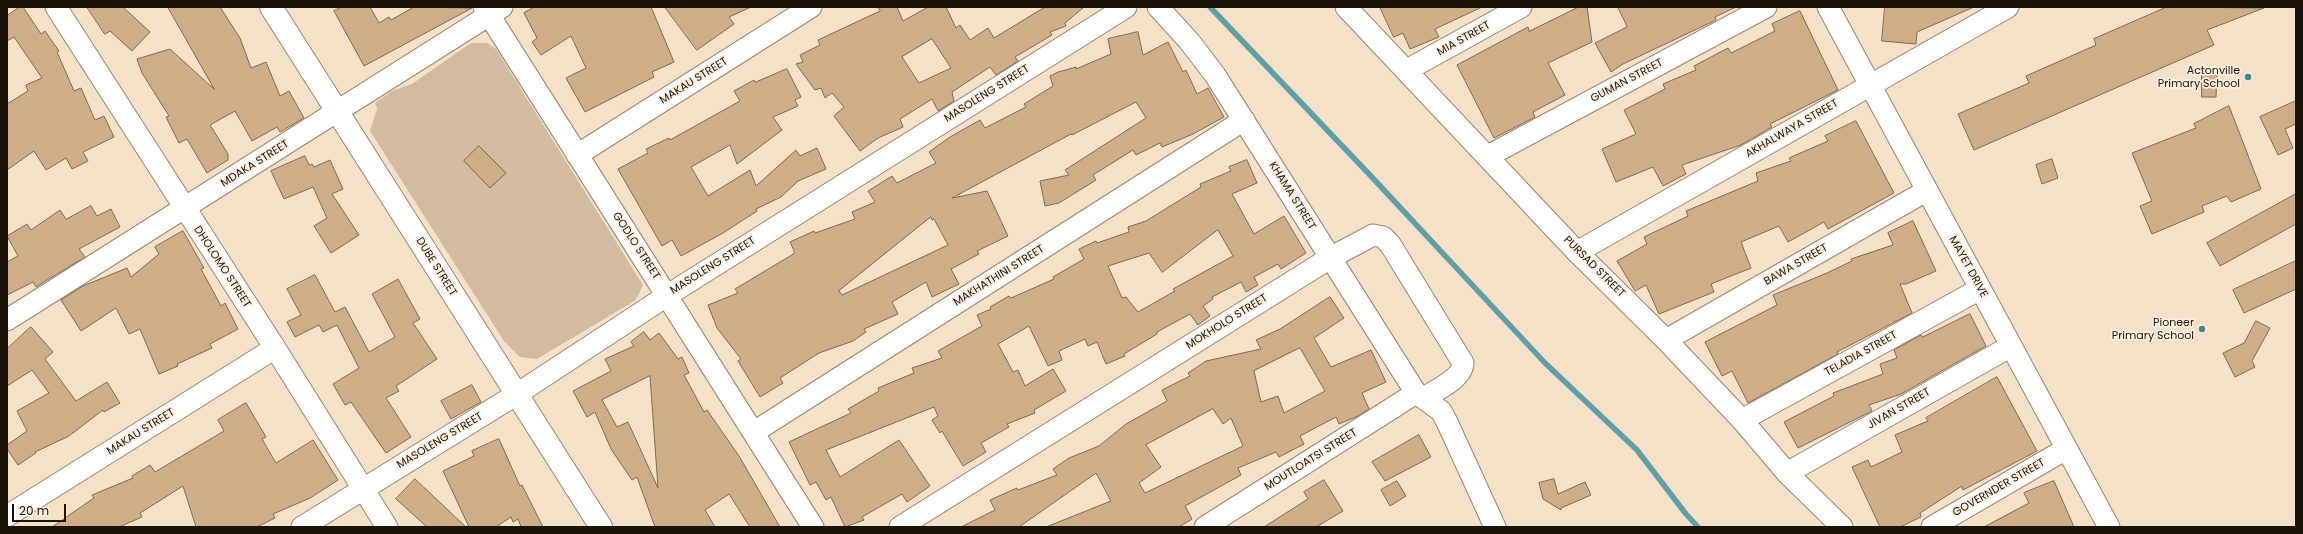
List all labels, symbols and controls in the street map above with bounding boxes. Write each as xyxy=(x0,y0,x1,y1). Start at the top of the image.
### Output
street label: MIA STREET xyxy=(1435,19,1493,59)
street label: MAKAU STREET xyxy=(658,55,730,107)
street label: GUMAN STREET xyxy=(1589,56,1665,106)
street label: MASOLENG STREET xyxy=(942,62,1032,126)
place label: Actonville Primary School xyxy=(2158,64,2240,90)
marker: Actonville Primary School xyxy=(2243,72,2253,82)
street label: AKHALWAYA STREET xyxy=(1743,97,1841,161)
street label: MDAKA STREET xyxy=(218,138,292,190)
street label: KHAMA STREET xyxy=(1266,160,1318,232)
street label: GODLO STREET xyxy=(609,210,663,282)
street label: DHOLOMO STREET xyxy=(191,224,253,310)
street label: MASOLENG STREET xyxy=(668,234,758,298)
street label: PURSAD STREET xyxy=(1561,234,1627,300)
street label: MAYET DRIVE xyxy=(1946,234,1990,300)
street label: DUBE STREET xyxy=(413,235,459,299)
street label: BAWA STREET xyxy=(1762,241,1830,289)
street label: MAKHATHINI STREET xyxy=(951,243,1047,309)
street label: MOKHOLO STREET xyxy=(1184,292,1270,352)
place label: Pioneer Primary School xyxy=(2112,316,2194,342)
marker: Pioneer Primary School xyxy=(2197,324,2207,334)
street label: TELADIA STREET xyxy=(1822,329,1900,379)
street label: JIVAN STREET xyxy=(1865,386,1933,432)
street label: MAKAU STREET xyxy=(105,406,177,458)
street label: MASOLENG STREET xyxy=(395,410,485,472)
street label: MOUTLOATSI STREET xyxy=(1262,426,1360,494)
street label: GOVERNDER STREET xyxy=(1951,456,2047,520)
scale bar xyxy=(14,496,68,522)
text: 20 m xyxy=(19,502,49,519)

